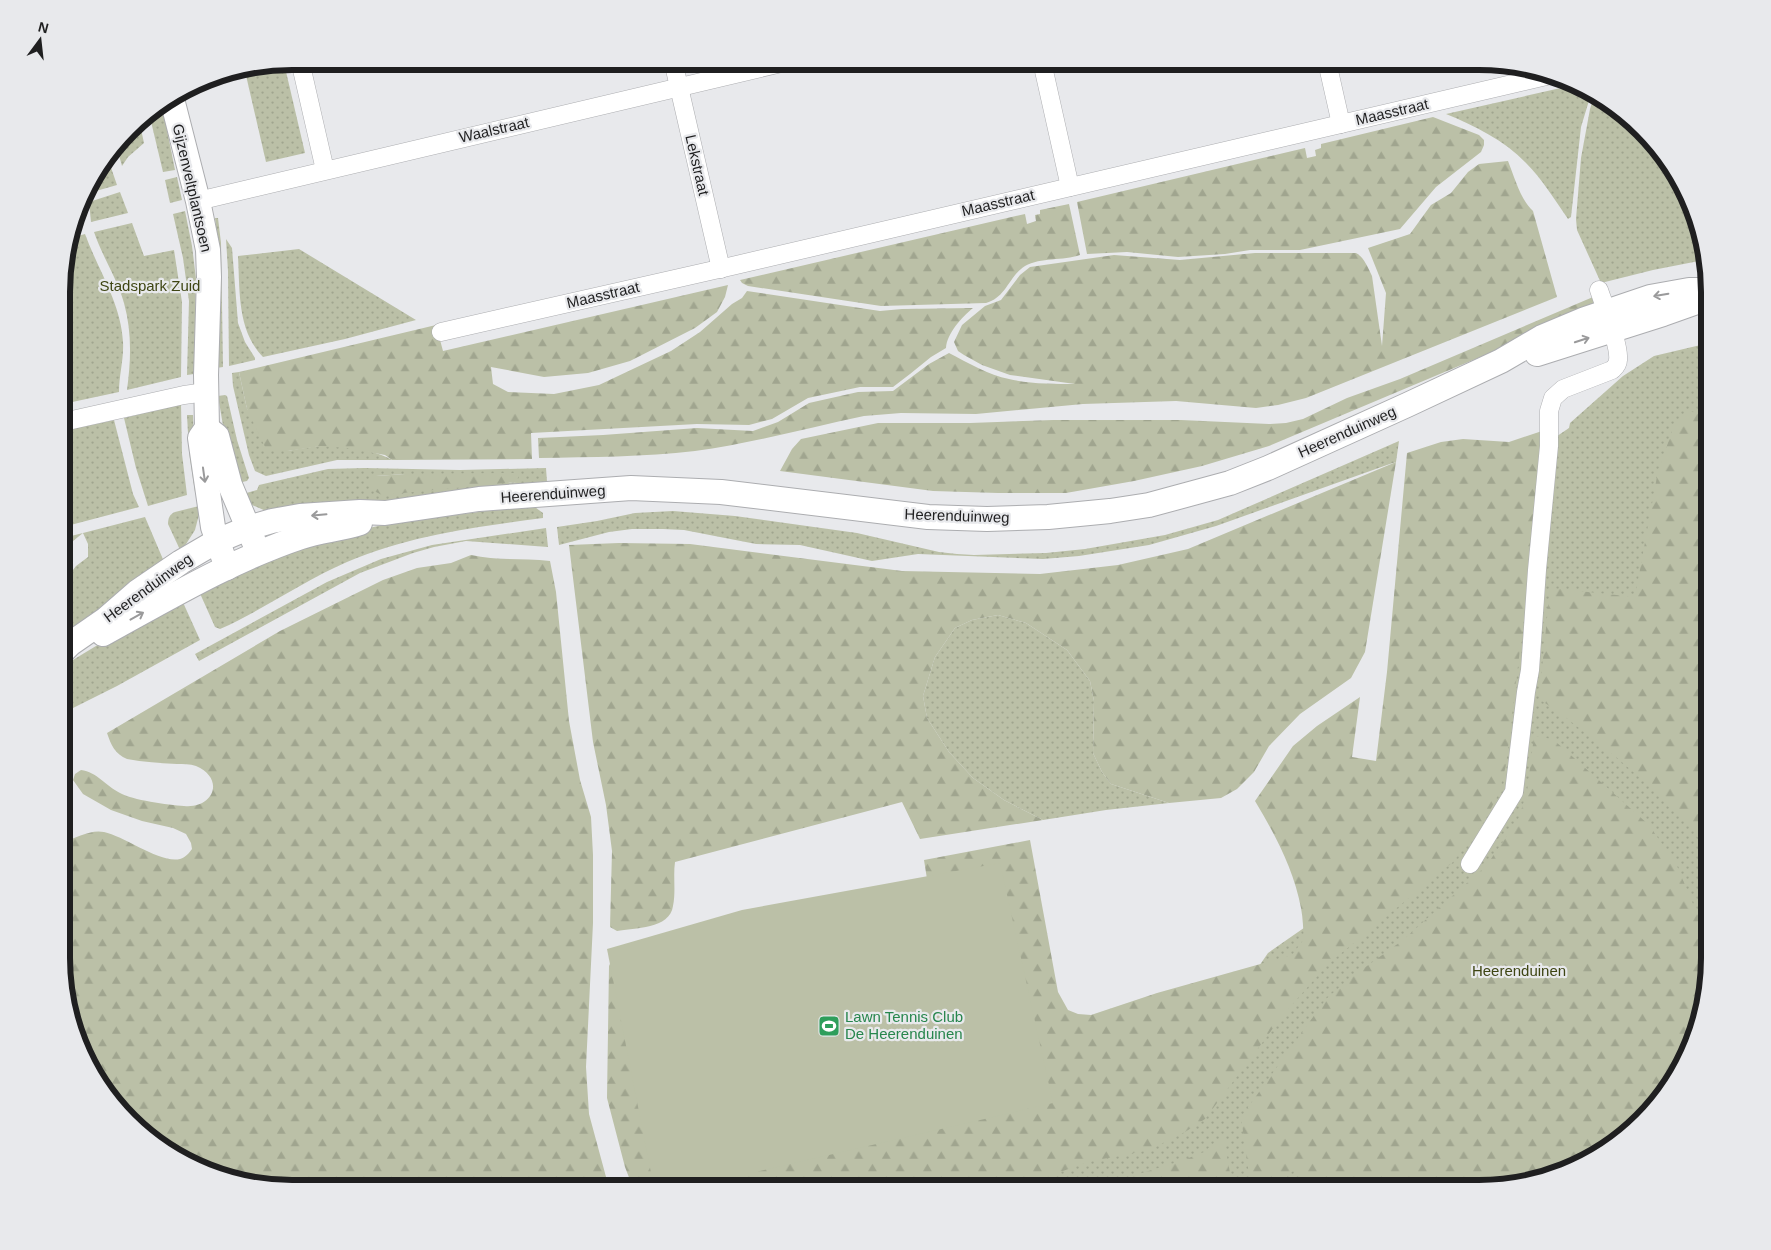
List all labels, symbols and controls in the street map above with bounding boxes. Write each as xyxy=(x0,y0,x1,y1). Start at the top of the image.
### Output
north arrow xyxy=(15,15,65,65)
text: N xyxy=(36,18,50,36)
street label: Maasstraat xyxy=(1354,95,1431,128)
street label: Waalstraat xyxy=(457,113,531,146)
street label: Gijzenveltplantsoen xyxy=(169,122,215,254)
street label: Lekstraat xyxy=(682,133,713,198)
street label: Maasstraat xyxy=(960,186,1037,219)
park label: Stadspark Zuid xyxy=(100,277,200,294)
street label: Maasstraat xyxy=(565,278,642,311)
one-way arrow xyxy=(1653,291,1669,301)
one-way arrow xyxy=(1574,334,1590,344)
street label: Heerenduinweg xyxy=(1295,402,1398,461)
one-way arrow xyxy=(200,466,210,482)
street label: Heerenduinweg xyxy=(500,481,606,506)
street label: Heerenduinweg xyxy=(904,505,1010,526)
one-way arrow xyxy=(311,510,327,520)
street label: Heerenduinweg xyxy=(100,550,195,625)
one-way arrow xyxy=(129,611,144,620)
park label: Heerenduinen xyxy=(1472,962,1566,979)
place label: Lawn Tennis Club De Heerenduinen xyxy=(845,1008,963,1042)
sports icon: Lawn Tennis Club De Heerenduinen xyxy=(817,1014,841,1038)

